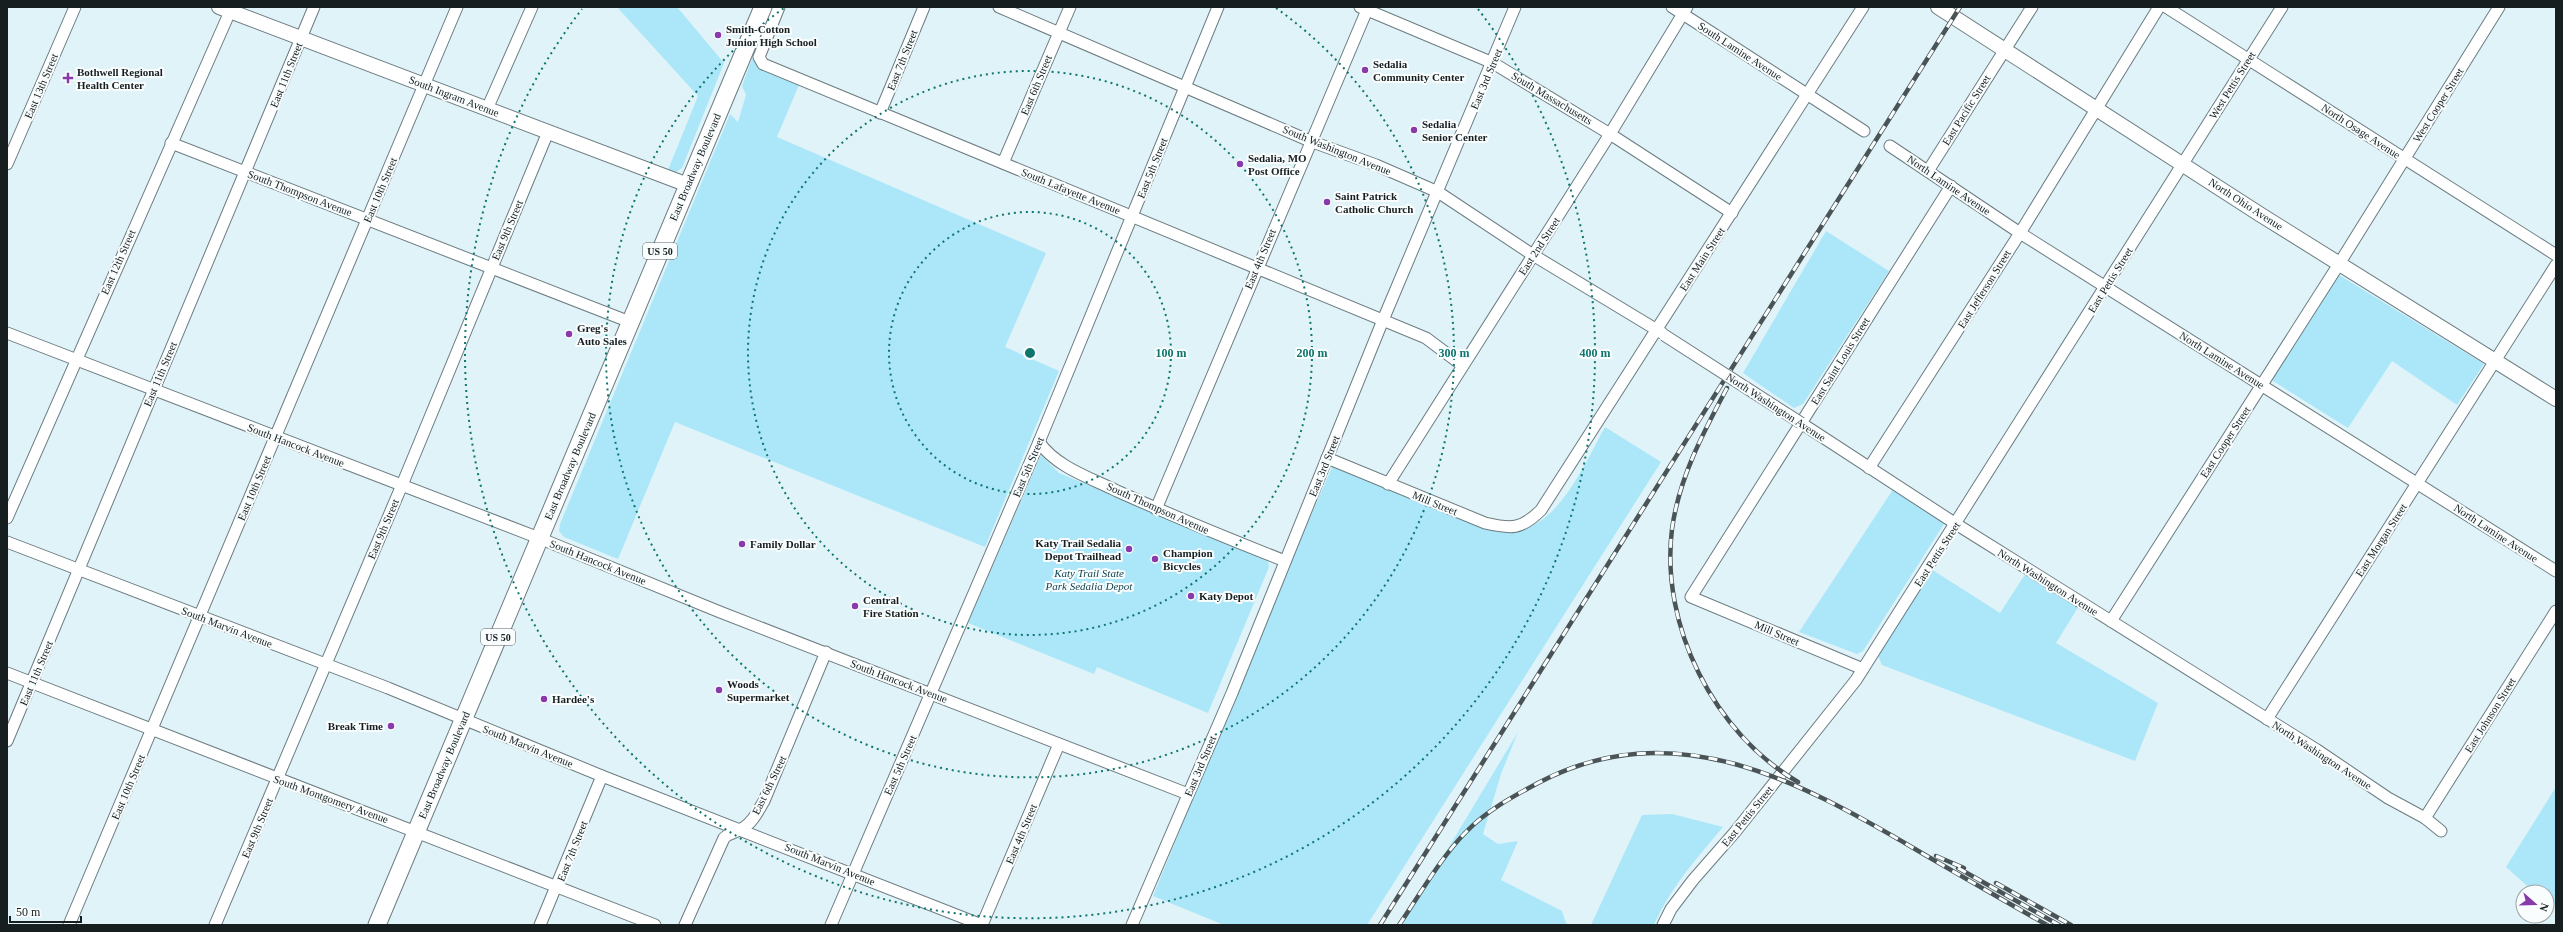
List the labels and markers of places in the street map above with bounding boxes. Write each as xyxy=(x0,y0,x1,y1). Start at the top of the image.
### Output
place label: Smith-Cotton Junior High School xyxy=(726,23,817,48)
marker: Smith-Cotton Junior High School xyxy=(713,30,723,40)
place label: Sedalia Community Center xyxy=(1373,58,1464,83)
marker: Sedalia Community Center xyxy=(1360,65,1370,75)
place label: Bothwell Regional Health Center xyxy=(77,66,163,91)
marker: Bothwell Regional Health Center xyxy=(62,72,74,84)
place label: Sedalia Senior Center xyxy=(1422,118,1488,143)
marker: Sedalia Senior Center xyxy=(1409,125,1419,135)
place label: Sedalia, MO Post Office xyxy=(1248,152,1307,177)
marker: Sedalia, MO Post Office xyxy=(1235,159,1245,169)
place label: Saint Patrick Catholic Church xyxy=(1335,190,1413,215)
marker: Saint Patrick Catholic Church xyxy=(1322,197,1332,207)
place label: Greg's Auto Sales xyxy=(577,322,628,347)
marker: Greg's Auto Sales xyxy=(564,329,574,339)
centre of rings xyxy=(1023,346,1037,360)
place label: Katy Trail Sedalia Depot Trailhead xyxy=(1035,537,1122,562)
place label: Family Dollar xyxy=(750,538,816,550)
marker: Family Dollar xyxy=(737,539,747,549)
marker: Katy Trail Sedalia Depot Trailhead xyxy=(1124,544,1134,554)
place label: Champion Bicycles xyxy=(1163,547,1213,572)
marker: Champion Bicycles xyxy=(1150,554,1160,564)
place label: Katy Depot xyxy=(1199,590,1253,602)
marker: Katy Depot xyxy=(1186,591,1196,601)
place label: Central Fire Station xyxy=(863,594,919,619)
marker: Central Fire Station xyxy=(850,601,860,611)
place label: Woods Supermarket xyxy=(727,678,790,703)
marker: Woods Supermarket xyxy=(714,685,724,695)
place label: Hardee's xyxy=(552,693,595,705)
marker: Hardee's xyxy=(539,694,549,704)
place label: Break Time xyxy=(328,720,383,732)
marker: Break Time xyxy=(386,721,396,731)

